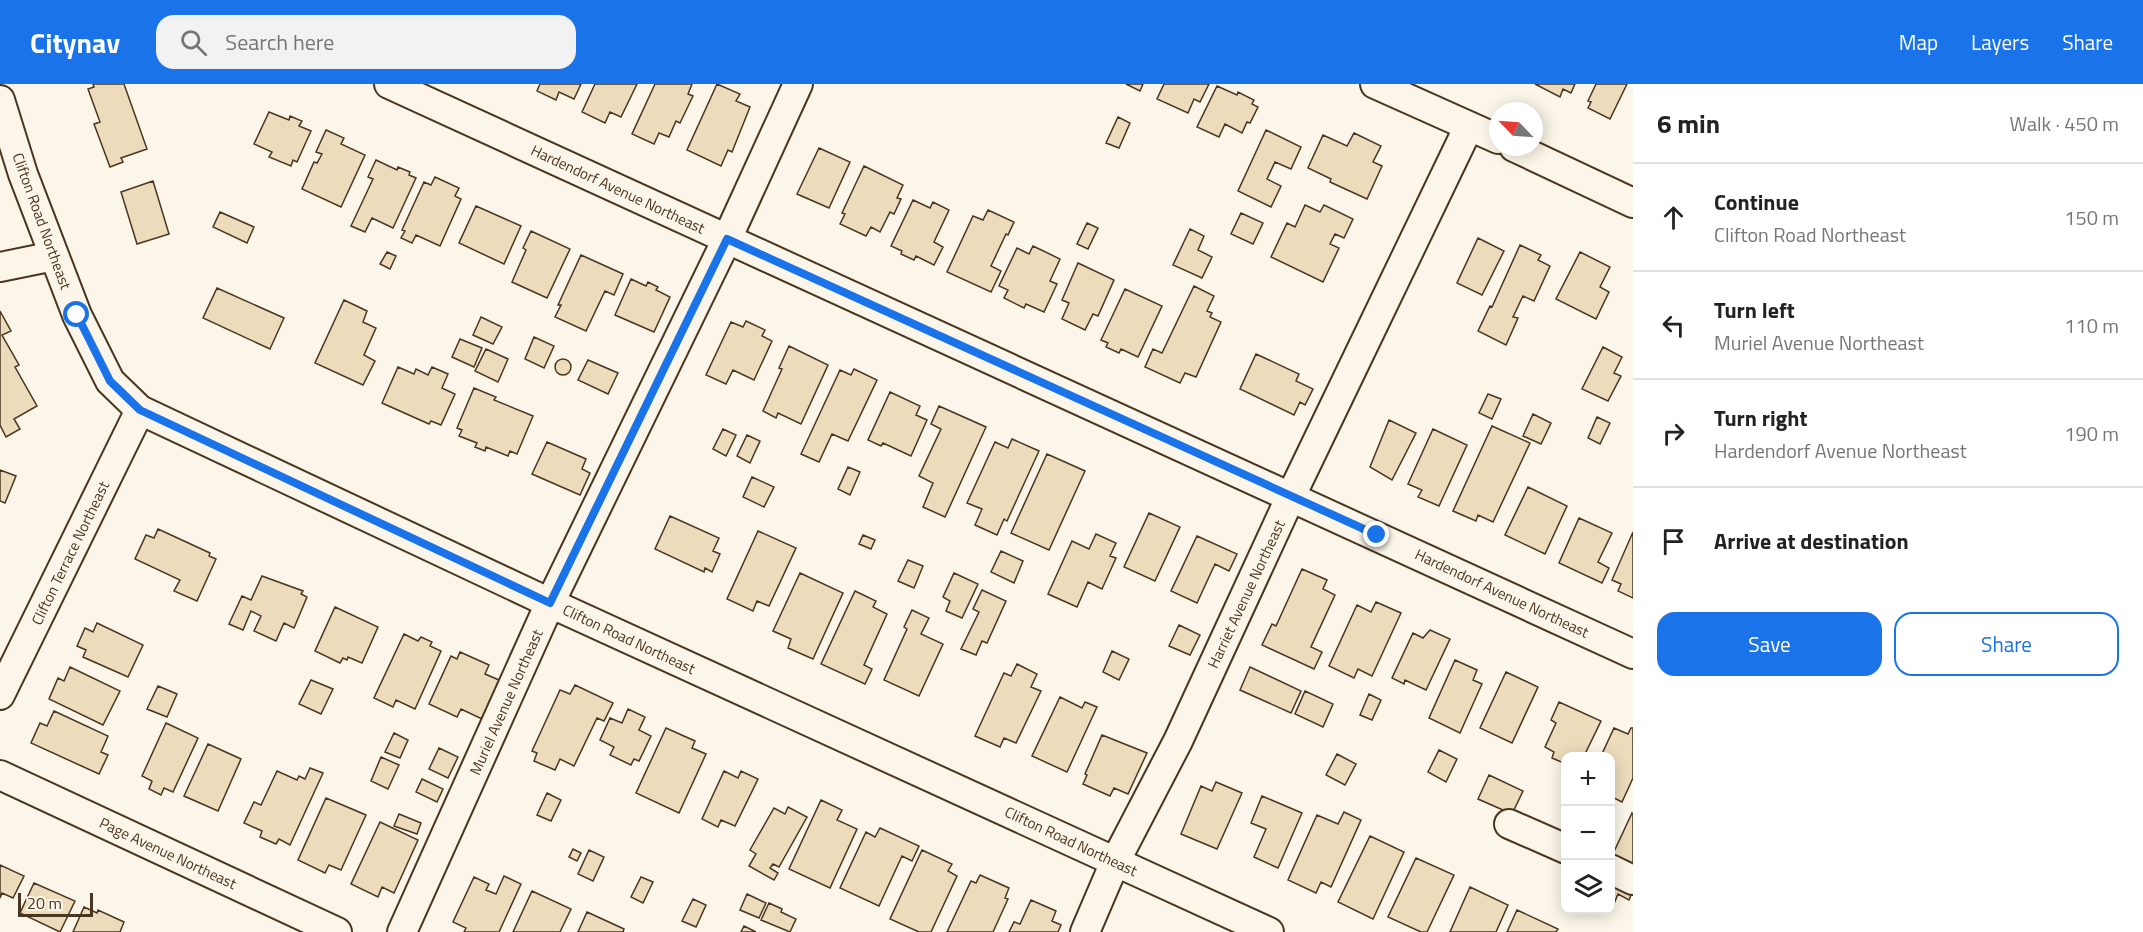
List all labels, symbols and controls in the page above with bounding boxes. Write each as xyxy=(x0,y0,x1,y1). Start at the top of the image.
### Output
search box xyxy=(156,15,576,69)
text: Citynav xyxy=(30,21,120,64)
text: Search here xyxy=(225,25,334,59)
icon: search xyxy=(177,26,210,59)
text: Map xyxy=(1899,26,1938,58)
text: Layers xyxy=(1971,26,2029,58)
text: Share xyxy=(2062,26,2113,58)
north arrow xyxy=(1489,102,1543,156)
text: 6 min xyxy=(1657,104,1720,143)
text: Walk · 450 m xyxy=(2010,108,2119,139)
street label: Hardendorf Avenue Northeast xyxy=(527,139,709,240)
street label: Clifton Road Northeast xyxy=(7,149,78,293)
text: Continue xyxy=(1714,185,1799,219)
icon: ahead xyxy=(1657,201,1690,234)
text: 150 m xyxy=(2064,202,2119,233)
text: Clifton Road Northeast xyxy=(1714,219,1906,250)
text: Turn left xyxy=(1714,293,1795,327)
route start xyxy=(63,301,89,327)
icon: left xyxy=(1657,309,1690,342)
text: 110 m xyxy=(2064,310,2119,341)
text: Muriel Avenue Northeast xyxy=(1714,327,1924,358)
text: Turn right xyxy=(1714,401,1808,435)
icon: right xyxy=(1657,417,1690,450)
text: 190 m xyxy=(2064,418,2119,449)
text: Hardendorf Avenue Northeast xyxy=(1714,435,1967,466)
street label: Clifton Terrace Northeast xyxy=(25,476,115,629)
street label: Harriet Avenue Northeast xyxy=(1201,515,1291,672)
route end xyxy=(1363,521,1389,547)
text: Arrive at destination xyxy=(1714,524,1909,558)
icon: arrive xyxy=(1657,525,1690,558)
street label: Hardendorf Avenue Northeast xyxy=(1411,543,1593,644)
street label: Clifton Road Northeast xyxy=(559,598,700,680)
button: Save xyxy=(1657,612,1882,676)
button: Share xyxy=(1894,612,2119,676)
street label: Muriel Avenue Northeast xyxy=(463,625,549,779)
map controls xyxy=(1561,752,1615,914)
button: + xyxy=(1561,752,1615,806)
street label: Clifton Road Northeast xyxy=(1001,800,1142,882)
button: − xyxy=(1561,806,1615,860)
street label: Page Avenue Northeast xyxy=(96,811,241,895)
button: layers xyxy=(1561,860,1615,914)
scale bar xyxy=(18,890,93,918)
text: 20 m xyxy=(27,891,62,915)

